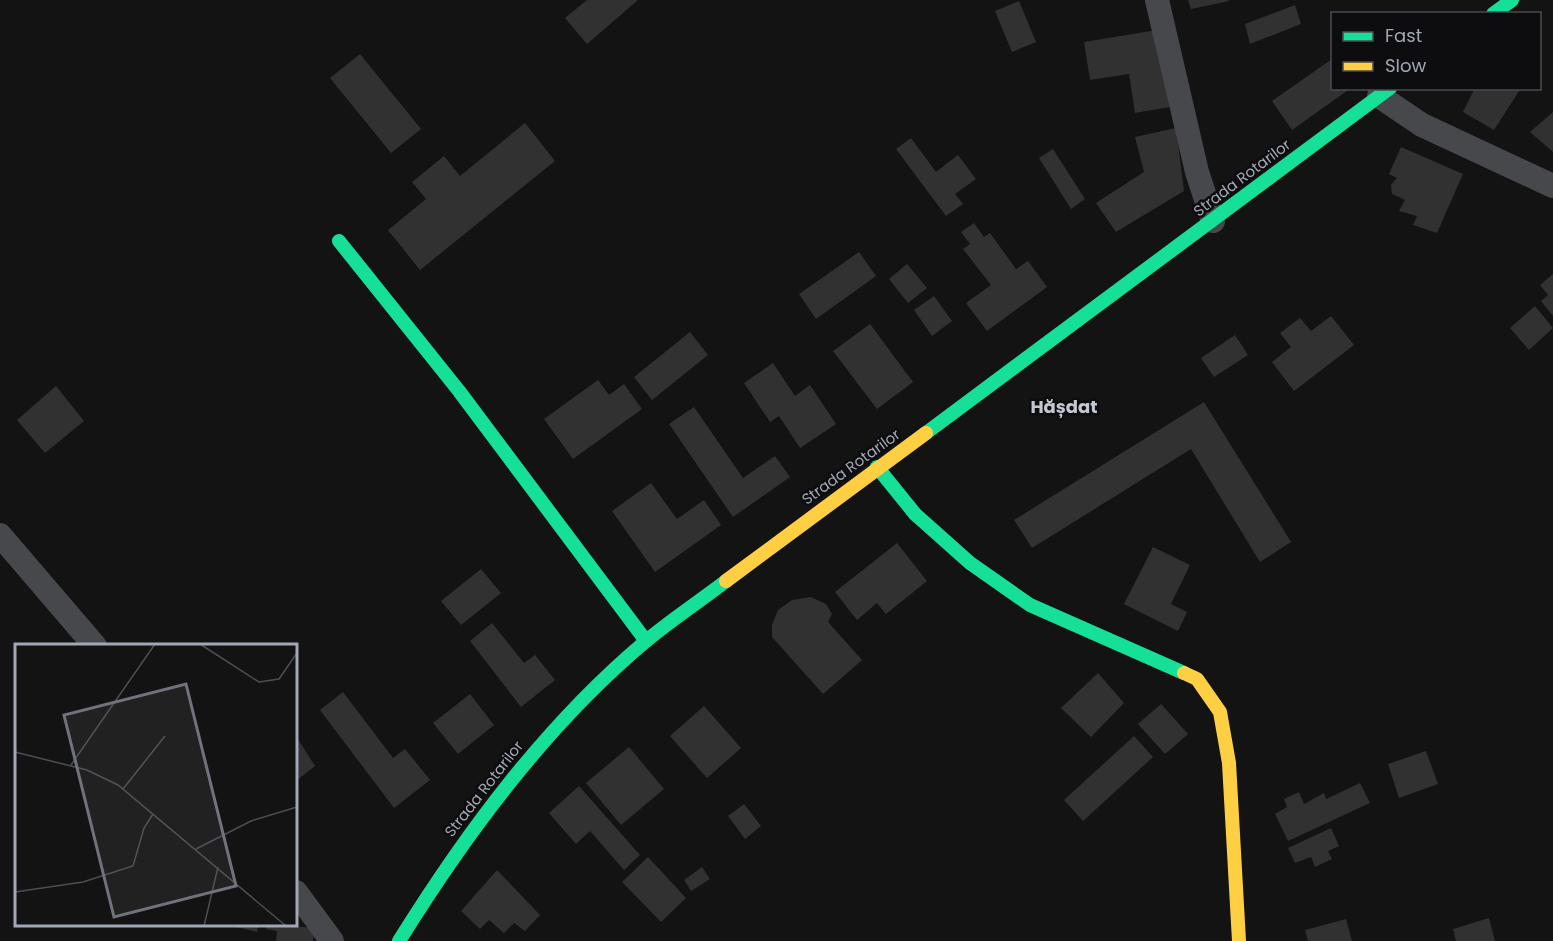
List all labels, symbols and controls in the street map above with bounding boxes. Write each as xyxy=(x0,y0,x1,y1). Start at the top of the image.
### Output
legend xyxy=(1331,12,1541,90)
text: Fast xyxy=(1385,23,1422,48)
text: Slow xyxy=(1385,53,1427,78)
street label: Strada Rotarilor xyxy=(1189,134,1295,221)
district label: Hășdat xyxy=(1030,394,1098,419)
street label: Strada Rotarilor xyxy=(797,424,904,509)
inset map xyxy=(15,644,297,926)
street label: Strada Rotarilor xyxy=(439,736,528,841)

